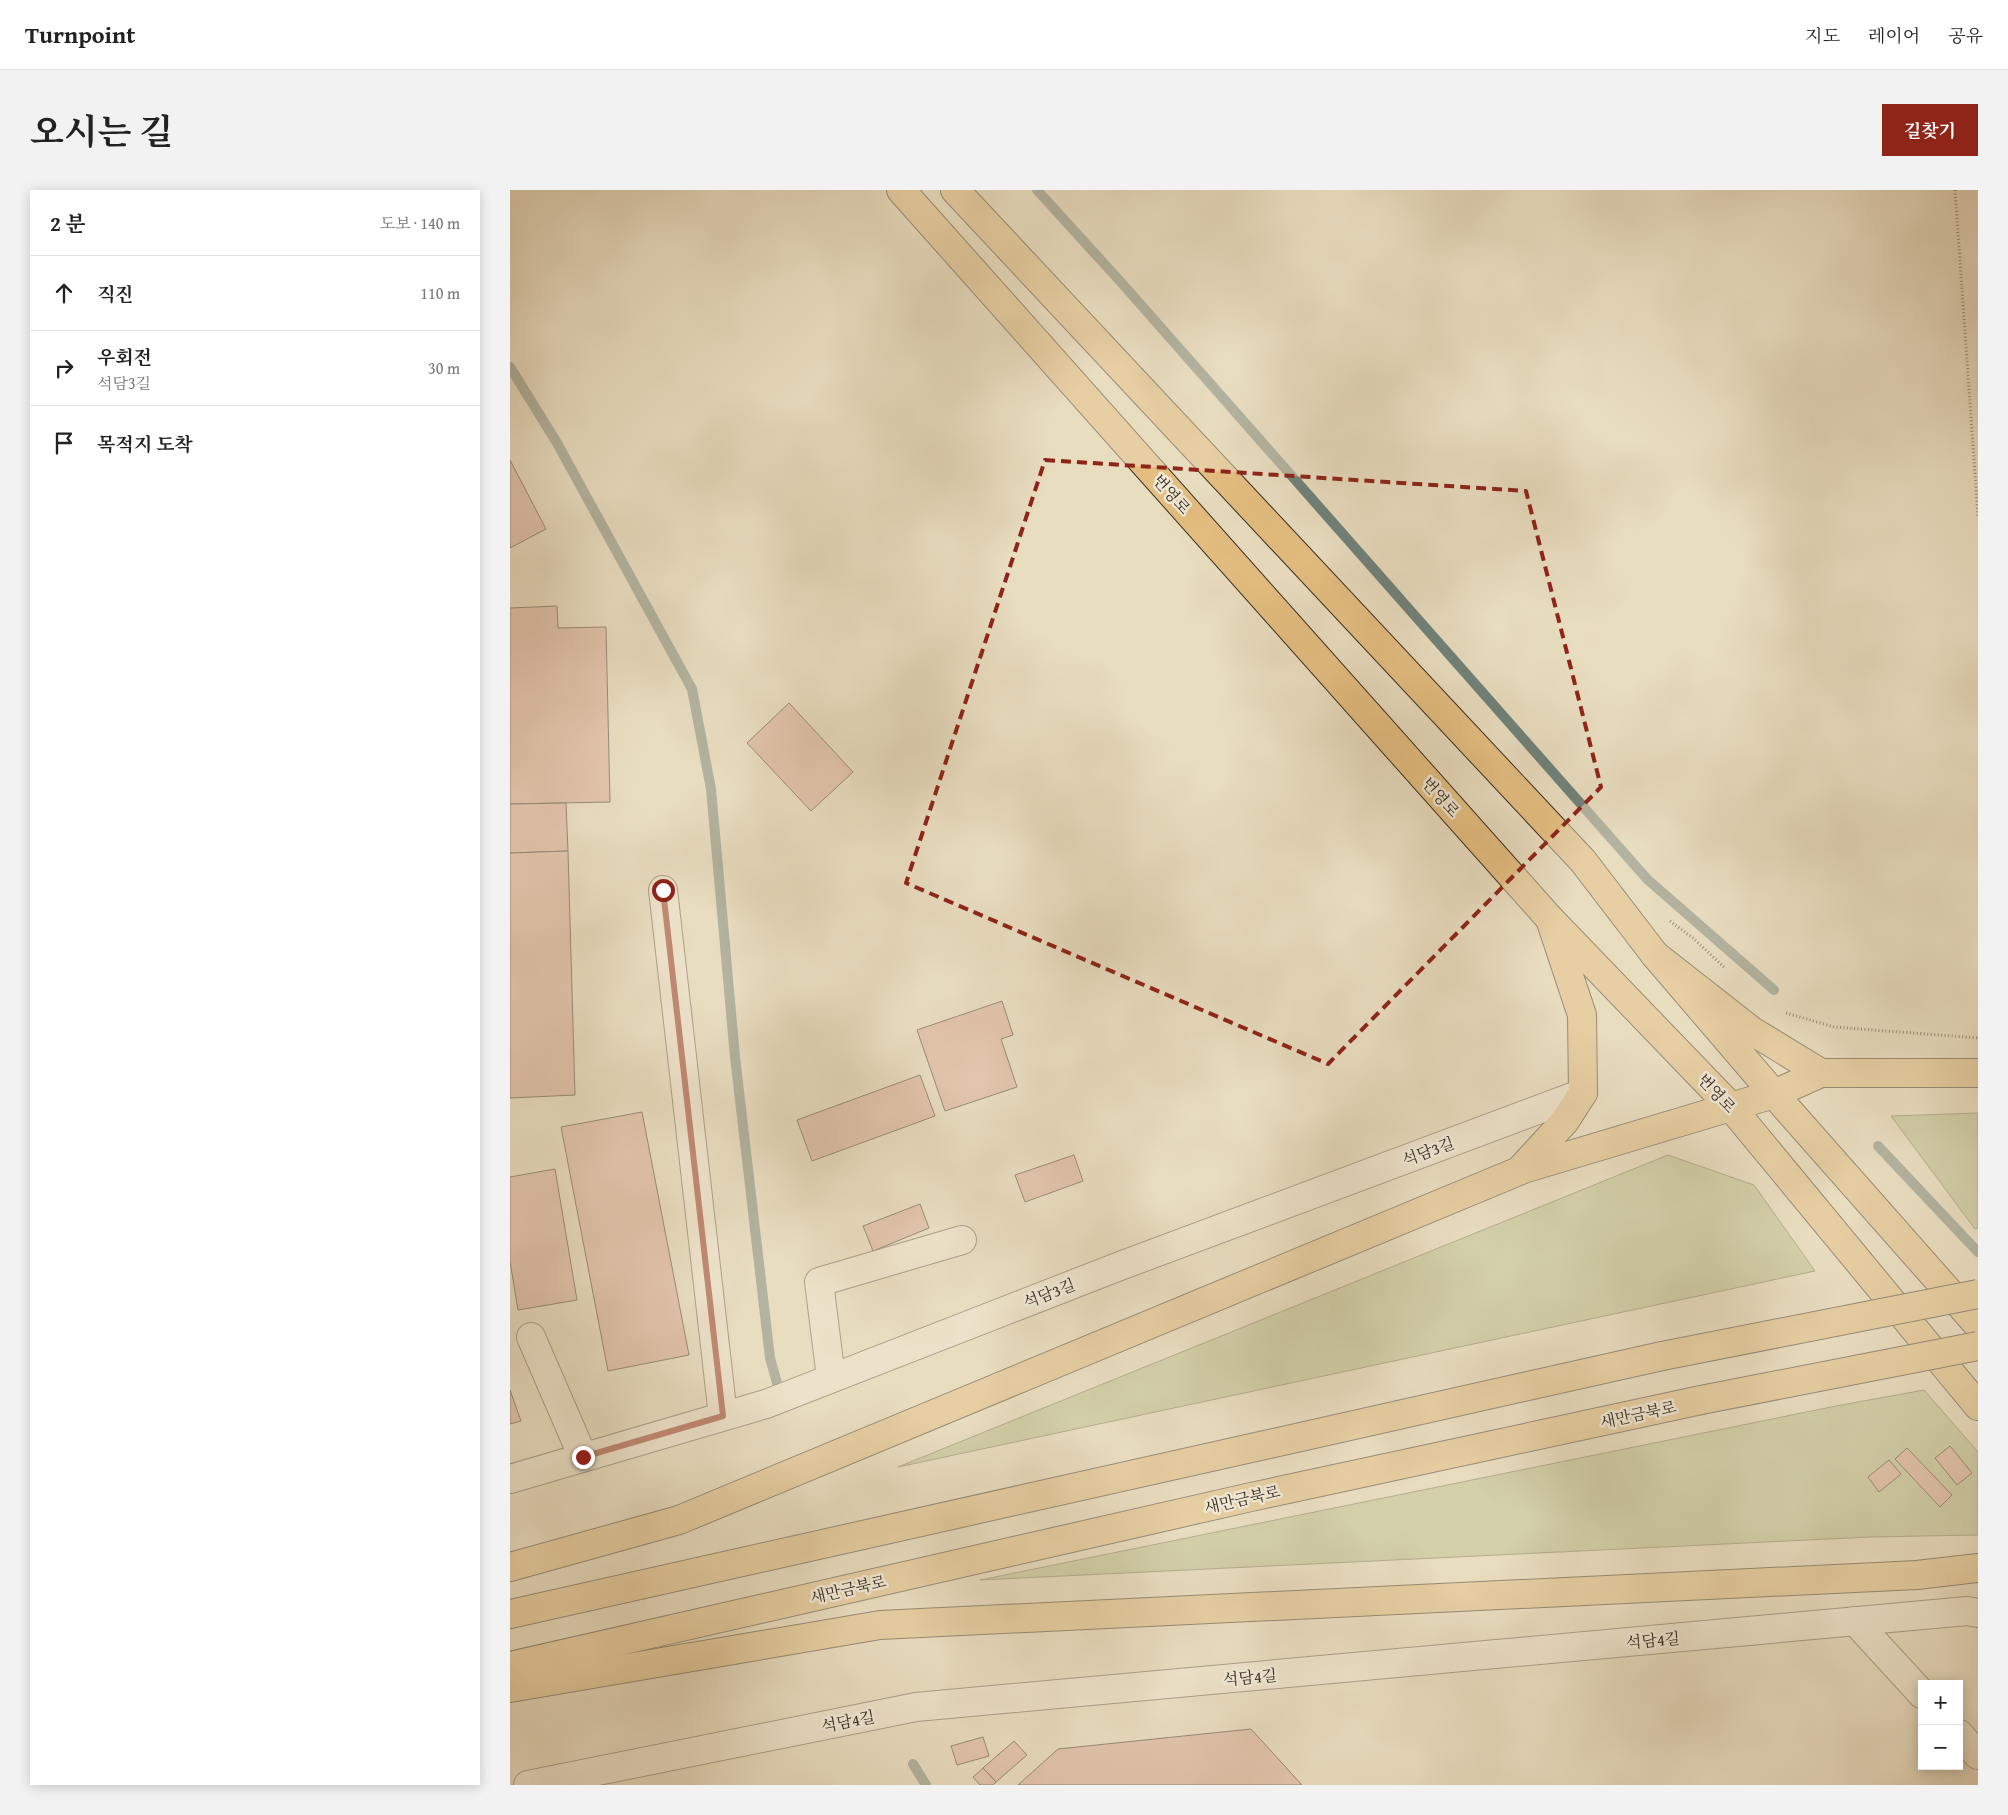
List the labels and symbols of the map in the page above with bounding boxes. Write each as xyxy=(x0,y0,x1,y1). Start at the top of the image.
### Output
street label: 번영로 xyxy=(1148,469,1197,520)
street label: 번영로 xyxy=(1417,772,1466,823)
route start xyxy=(652,879,675,902)
street label: 번영로 xyxy=(1692,1068,1742,1119)
street label: 석담3길 xyxy=(1398,1130,1458,1172)
street label: 석담3길 xyxy=(1019,1272,1079,1314)
street label: 새만금북로 xyxy=(1598,1394,1679,1434)
route end xyxy=(572,1446,595,1469)
street label: 새만금북로 xyxy=(1202,1478,1283,1519)
street label: 새만금북로 xyxy=(808,1568,889,1609)
street label: 석담4길 xyxy=(1625,1626,1681,1654)
street label: 석담4길 xyxy=(1222,1663,1278,1691)
street label: 석담4길 xyxy=(819,1704,877,1738)

